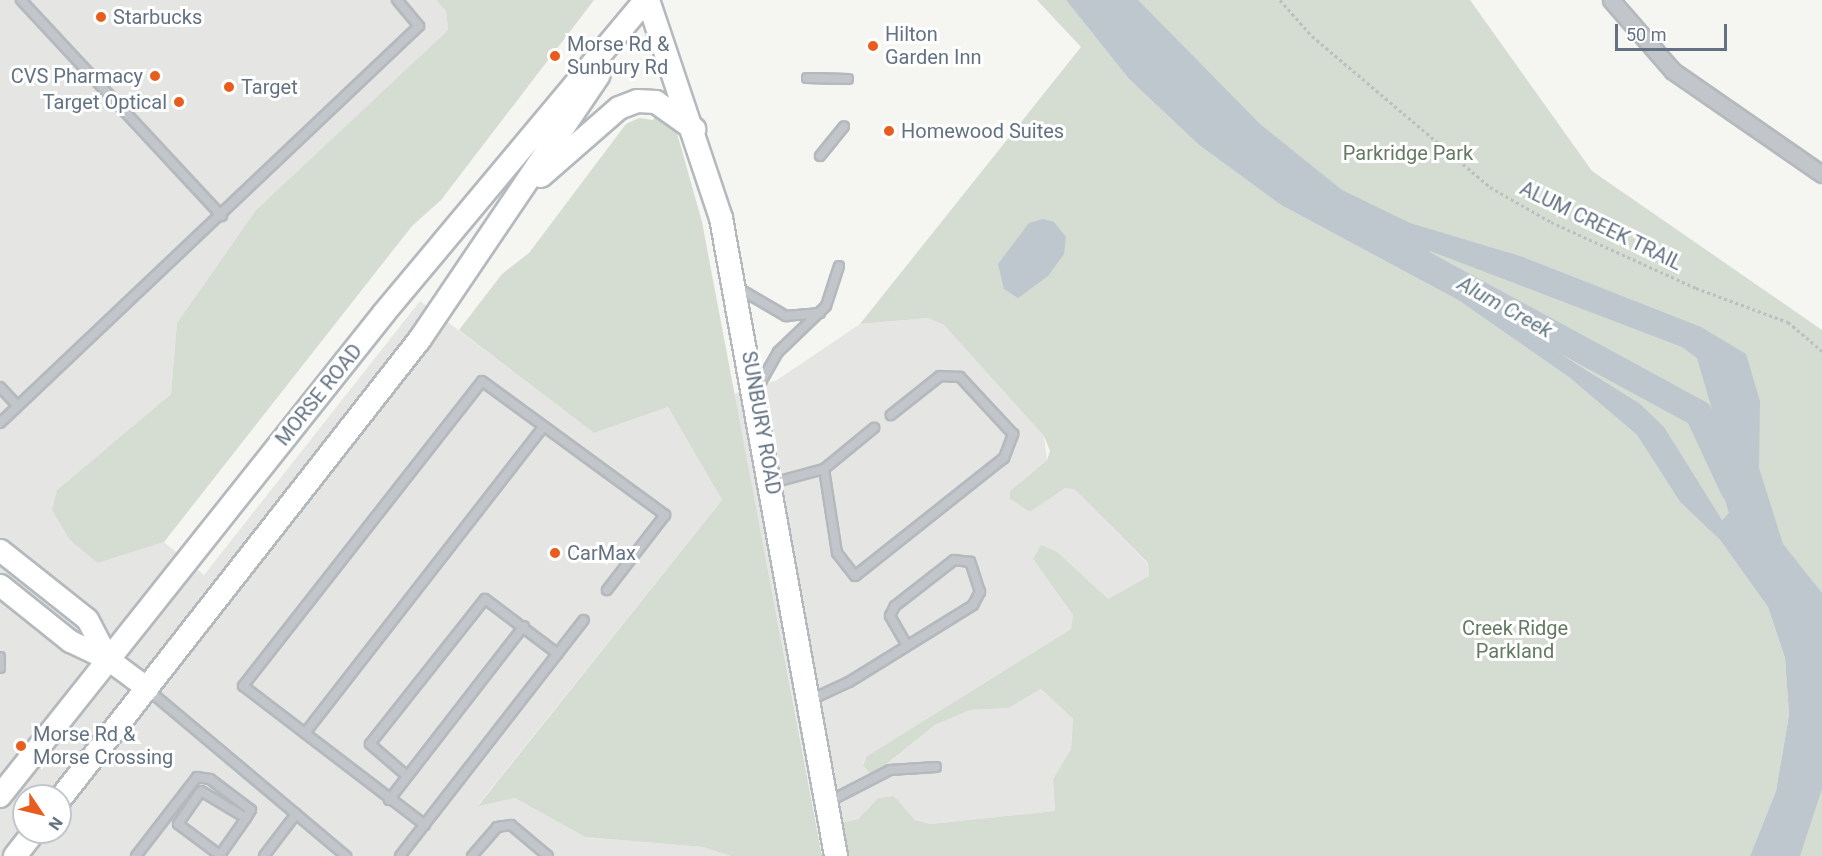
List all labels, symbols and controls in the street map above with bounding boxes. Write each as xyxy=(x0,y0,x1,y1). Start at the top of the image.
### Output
place label: Starbucks xyxy=(113,5,202,29)
marker: Starbucks xyxy=(94,10,108,24)
scale bar xyxy=(1618,12,1730,50)
place label: Hilton Garden Inn xyxy=(885,22,982,69)
text: 50 m xyxy=(1626,24,1666,45)
place label: Morse Rd & Sunbury Rd xyxy=(567,33,670,80)
marker: Hilton Garden Inn xyxy=(866,39,880,53)
marker: Morse Rd & Sunbury Rd xyxy=(548,49,562,63)
place label: CVS Pharmacy xyxy=(11,64,143,88)
marker: CVS Pharmacy xyxy=(148,69,162,83)
place label: Target xyxy=(241,75,298,99)
marker: Target xyxy=(222,80,236,94)
place label: Target Optical xyxy=(43,90,167,114)
marker: Target Optical xyxy=(172,95,186,109)
place label: Homewood Suites xyxy=(901,119,1064,143)
marker: Homewood Suites xyxy=(882,124,896,138)
park label: Parkridge Park xyxy=(1343,141,1473,165)
street label: ALUM CREEK TRAIL xyxy=(1516,176,1686,276)
water label: Alum Creek xyxy=(1453,271,1557,343)
street label: MORSE ROAD xyxy=(271,339,367,451)
street label: SUNBURY ROAD xyxy=(737,349,785,497)
place label: CarMax xyxy=(567,541,636,565)
marker: CarMax xyxy=(548,546,562,560)
park label: Creek Ridge Parkland xyxy=(1462,616,1568,663)
place label: Morse Rd & Morse Crossing xyxy=(33,722,173,769)
marker: Morse Rd & Morse Crossing xyxy=(14,739,28,753)
north arrow xyxy=(12,784,72,844)
text: N xyxy=(44,813,67,834)

